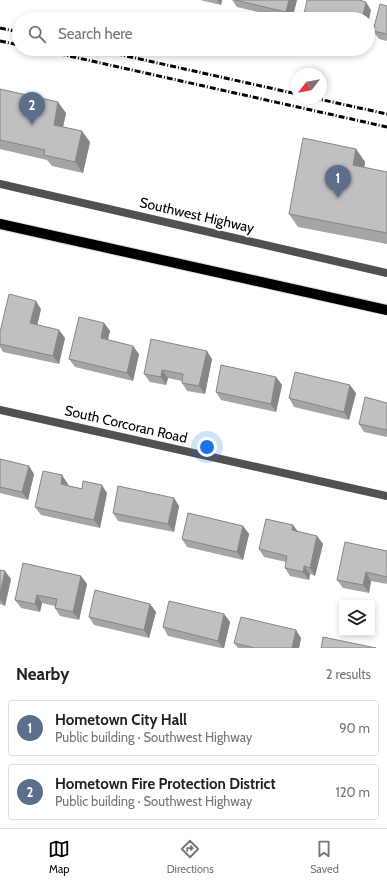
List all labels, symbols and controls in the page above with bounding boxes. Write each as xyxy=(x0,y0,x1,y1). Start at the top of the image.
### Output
search box xyxy=(12,12,375,56)
icon: search xyxy=(26,23,48,45)
text: Search here xyxy=(58,25,133,43)
north arrow xyxy=(291,68,327,104)
pin: 2 xyxy=(19,92,45,125)
pin: 1 xyxy=(325,165,351,198)
street label: Southwest Highway xyxy=(138,193,256,237)
street label: South Corcoran Road xyxy=(63,401,189,447)
your location xyxy=(197,437,217,457)
map controls xyxy=(339,600,375,636)
button: layers xyxy=(339,600,375,636)
text: Nearby xyxy=(16,664,69,684)
text: 2 results xyxy=(326,666,371,682)
text: Hometown City Hall xyxy=(55,711,187,729)
text: 1 xyxy=(28,720,32,736)
text: 90 m xyxy=(339,720,370,736)
text: Public building · Southwest Highway xyxy=(55,729,252,745)
text: Hometown Fire Protection District xyxy=(55,775,276,793)
text: 2 xyxy=(27,784,33,800)
text: 120 m xyxy=(336,784,370,800)
text: Public building · Southwest Highway xyxy=(55,793,252,809)
tab: Map xyxy=(48,838,70,876)
tab: Directions xyxy=(167,838,214,876)
tab: Saved xyxy=(310,838,339,876)

